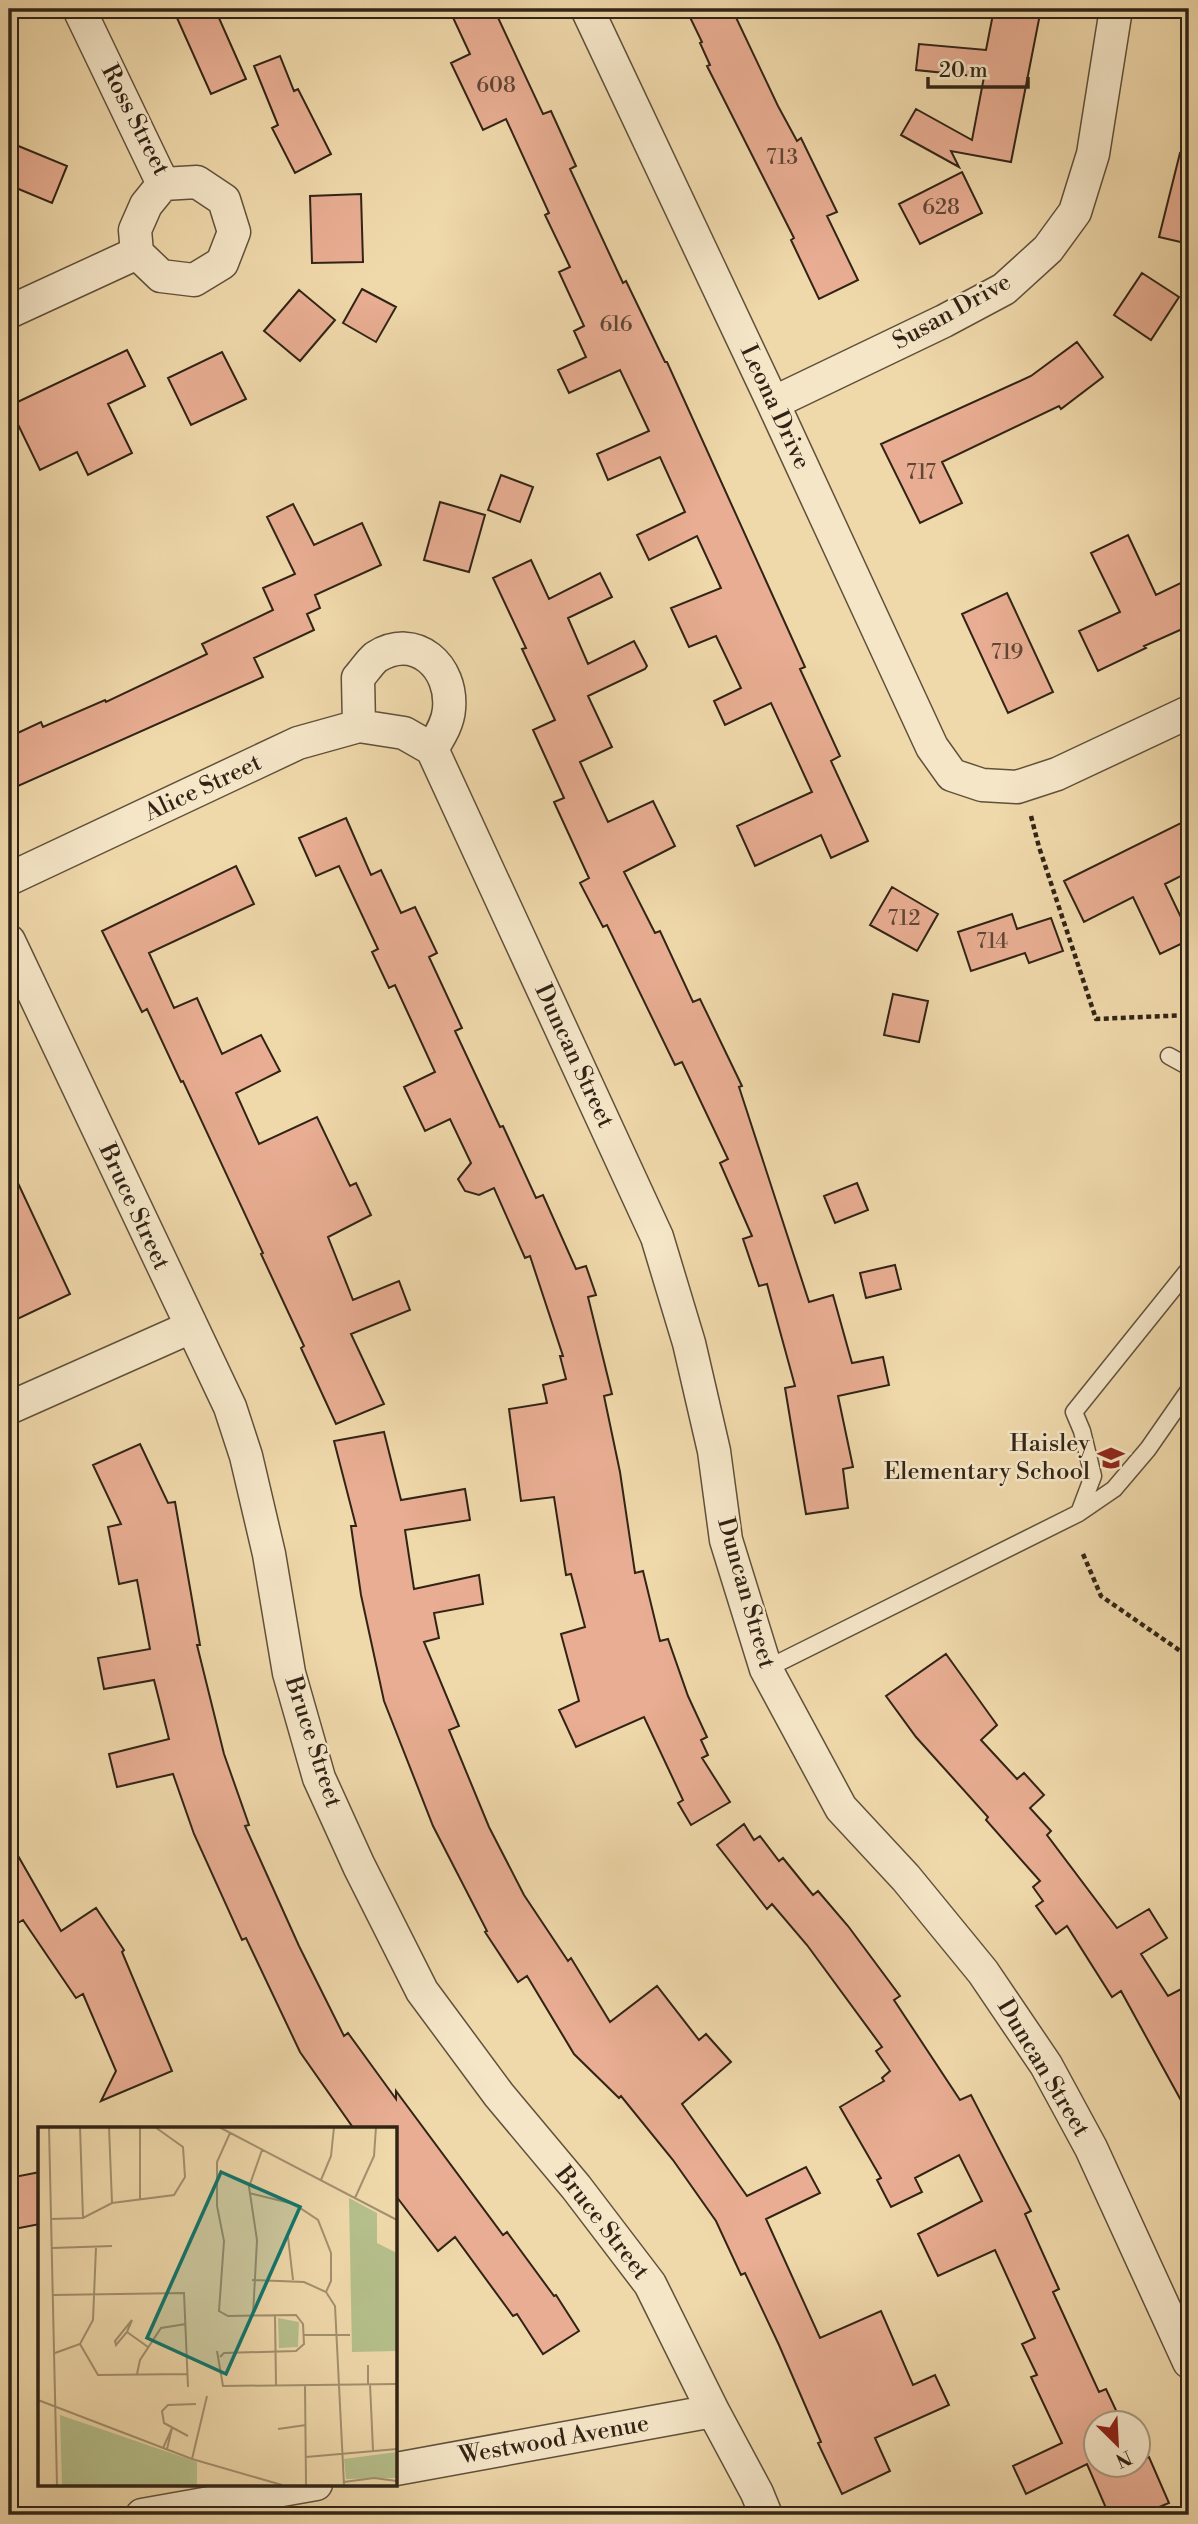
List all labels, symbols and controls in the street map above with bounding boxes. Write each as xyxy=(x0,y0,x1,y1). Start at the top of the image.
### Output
scale bar xyxy=(928,46,1028,90)
text: 20 m xyxy=(939,58,988,84)
street label: Ross Street xyxy=(94,59,176,181)
house number: 608 xyxy=(476,73,516,99)
house number: 713 xyxy=(766,145,798,171)
house number: 628 xyxy=(922,195,960,221)
street label: Susan Drive xyxy=(888,267,1016,357)
house number: 616 xyxy=(599,312,633,338)
street label: Leona Drive xyxy=(733,340,817,474)
house number: 717 xyxy=(906,460,936,486)
house number: 719 xyxy=(991,640,1023,666)
street label: Alice Street xyxy=(139,748,267,829)
house number: 712 xyxy=(888,906,920,932)
house number: 714 xyxy=(976,929,1008,955)
street label: Duncan Street xyxy=(528,979,621,1133)
street label: Bruce Street xyxy=(91,1138,177,1275)
place label: Haisley Elementary School xyxy=(884,1429,1090,1487)
school or university icon: Haisley Elementary School xyxy=(1096,1443,1126,1473)
street label: Duncan Street xyxy=(710,1514,782,1672)
street label: Bruce Street xyxy=(277,1672,348,1812)
street label: Duncan Street xyxy=(990,1994,1096,2143)
inset map xyxy=(38,2127,397,2486)
street label: Bruce Street xyxy=(548,2159,656,2286)
north arrow xyxy=(1082,2408,1152,2478)
street label: Westwood Avenue xyxy=(456,2409,651,2472)
text: N xyxy=(1112,2445,1135,2473)

